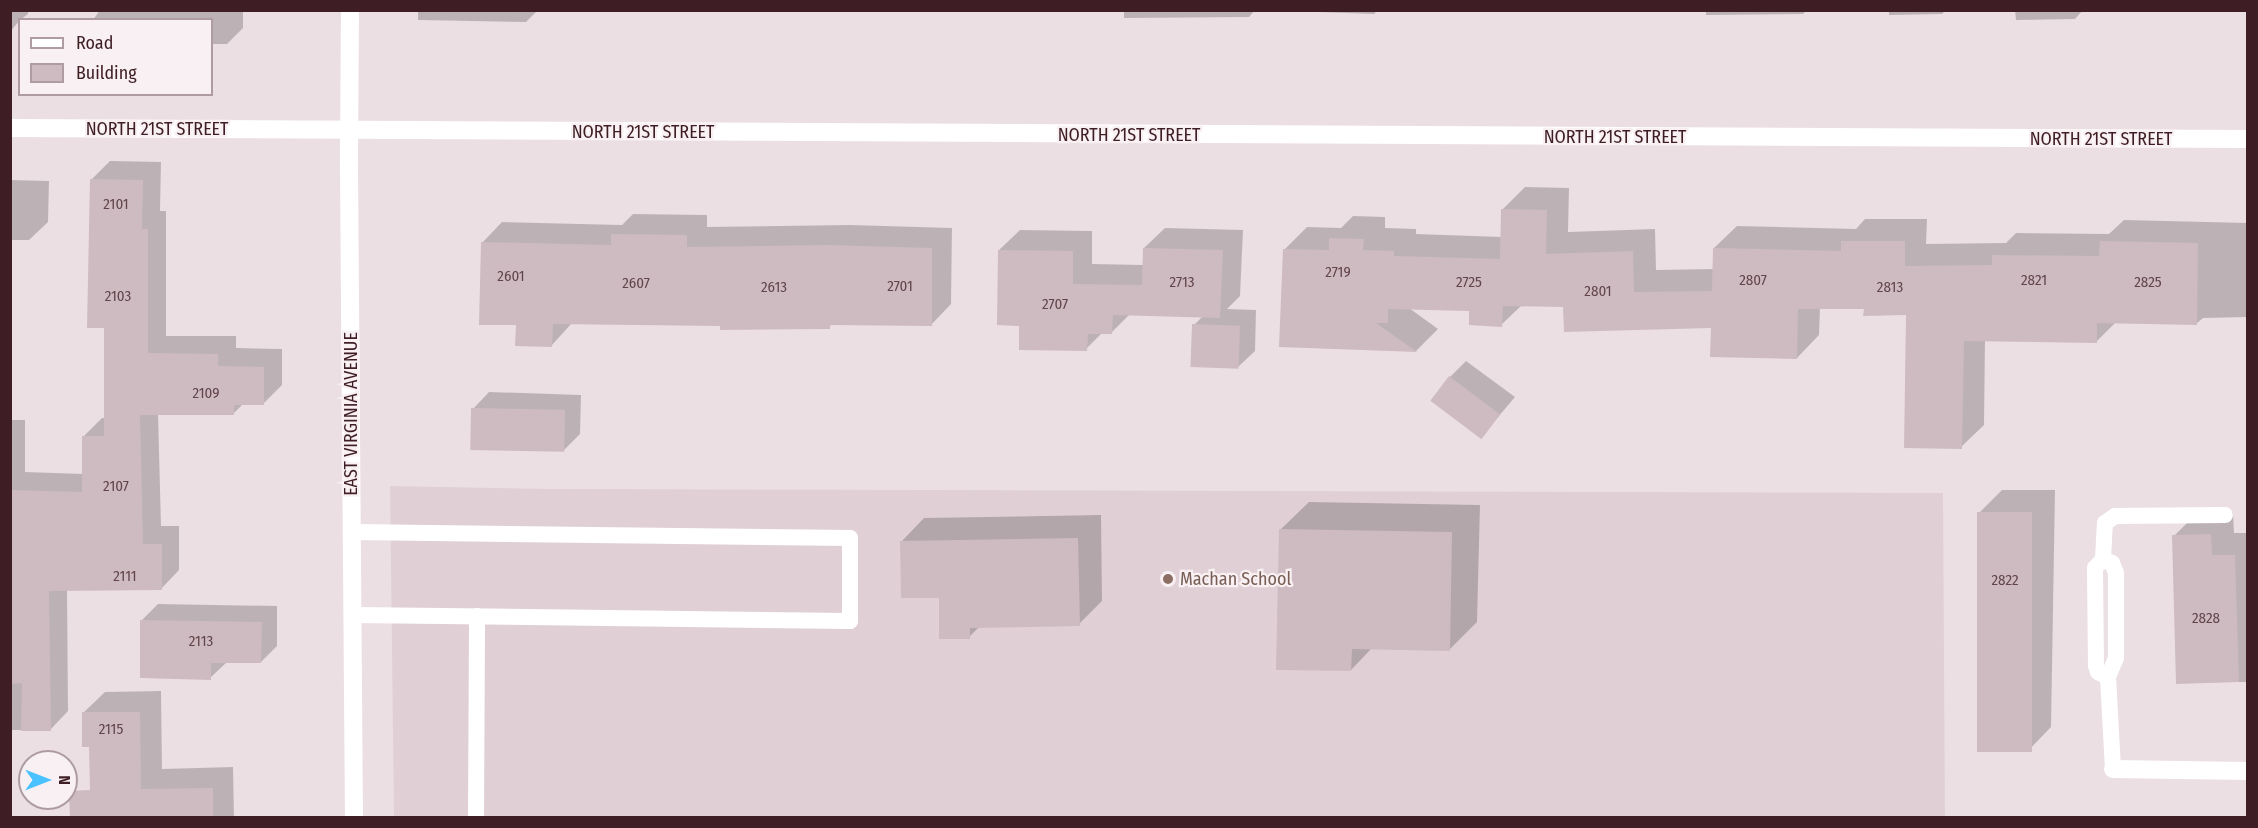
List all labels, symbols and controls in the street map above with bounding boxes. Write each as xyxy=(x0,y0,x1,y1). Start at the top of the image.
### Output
legend xyxy=(18,18,213,96)
text: Road xyxy=(76,32,113,54)
text: Building xyxy=(76,62,137,84)
street label: NORTH 21ST STREET xyxy=(86,118,228,140)
street label: NORTH 21ST STREET xyxy=(572,121,714,143)
street label: NORTH 21ST STREET xyxy=(1058,124,1200,146)
street label: NORTH 21ST STREET xyxy=(1544,126,1686,148)
street label: NORTH 21ST STREET xyxy=(2030,128,2172,150)
house number: 2101 xyxy=(103,196,129,214)
house number: 2719 xyxy=(1325,264,1351,282)
house number: 2601 xyxy=(497,268,525,286)
house number: 2807 xyxy=(1739,272,1767,290)
house number: 2821 xyxy=(2021,272,2047,290)
house number: 2713 xyxy=(1169,274,1195,292)
house number: 2725 xyxy=(1456,274,1482,292)
house number: 2825 xyxy=(2134,274,2162,292)
house number: 2607 xyxy=(622,275,650,293)
house number: 2701 xyxy=(887,278,913,296)
house number: 2613 xyxy=(761,279,787,297)
house number: 2813 xyxy=(1877,279,1903,297)
house number: 2801 xyxy=(1584,283,1612,301)
house number: 2103 xyxy=(105,288,131,306)
house number: 2707 xyxy=(1042,296,1068,314)
street label: EAST VIRGINIA AVENUE xyxy=(340,332,362,496)
house number: 2109 xyxy=(192,385,220,403)
house number: 2107 xyxy=(103,478,129,496)
house number: 2111 xyxy=(113,568,137,586)
place label: Machan School xyxy=(1180,568,1291,590)
marker: Machan School xyxy=(1161,572,1175,586)
house number: 2822 xyxy=(1991,572,2019,590)
house number: 2828 xyxy=(2192,610,2220,628)
house number: 2113 xyxy=(189,633,213,651)
house number: 2115 xyxy=(99,721,123,739)
north arrow xyxy=(18,750,78,810)
text: N xyxy=(55,775,74,785)

